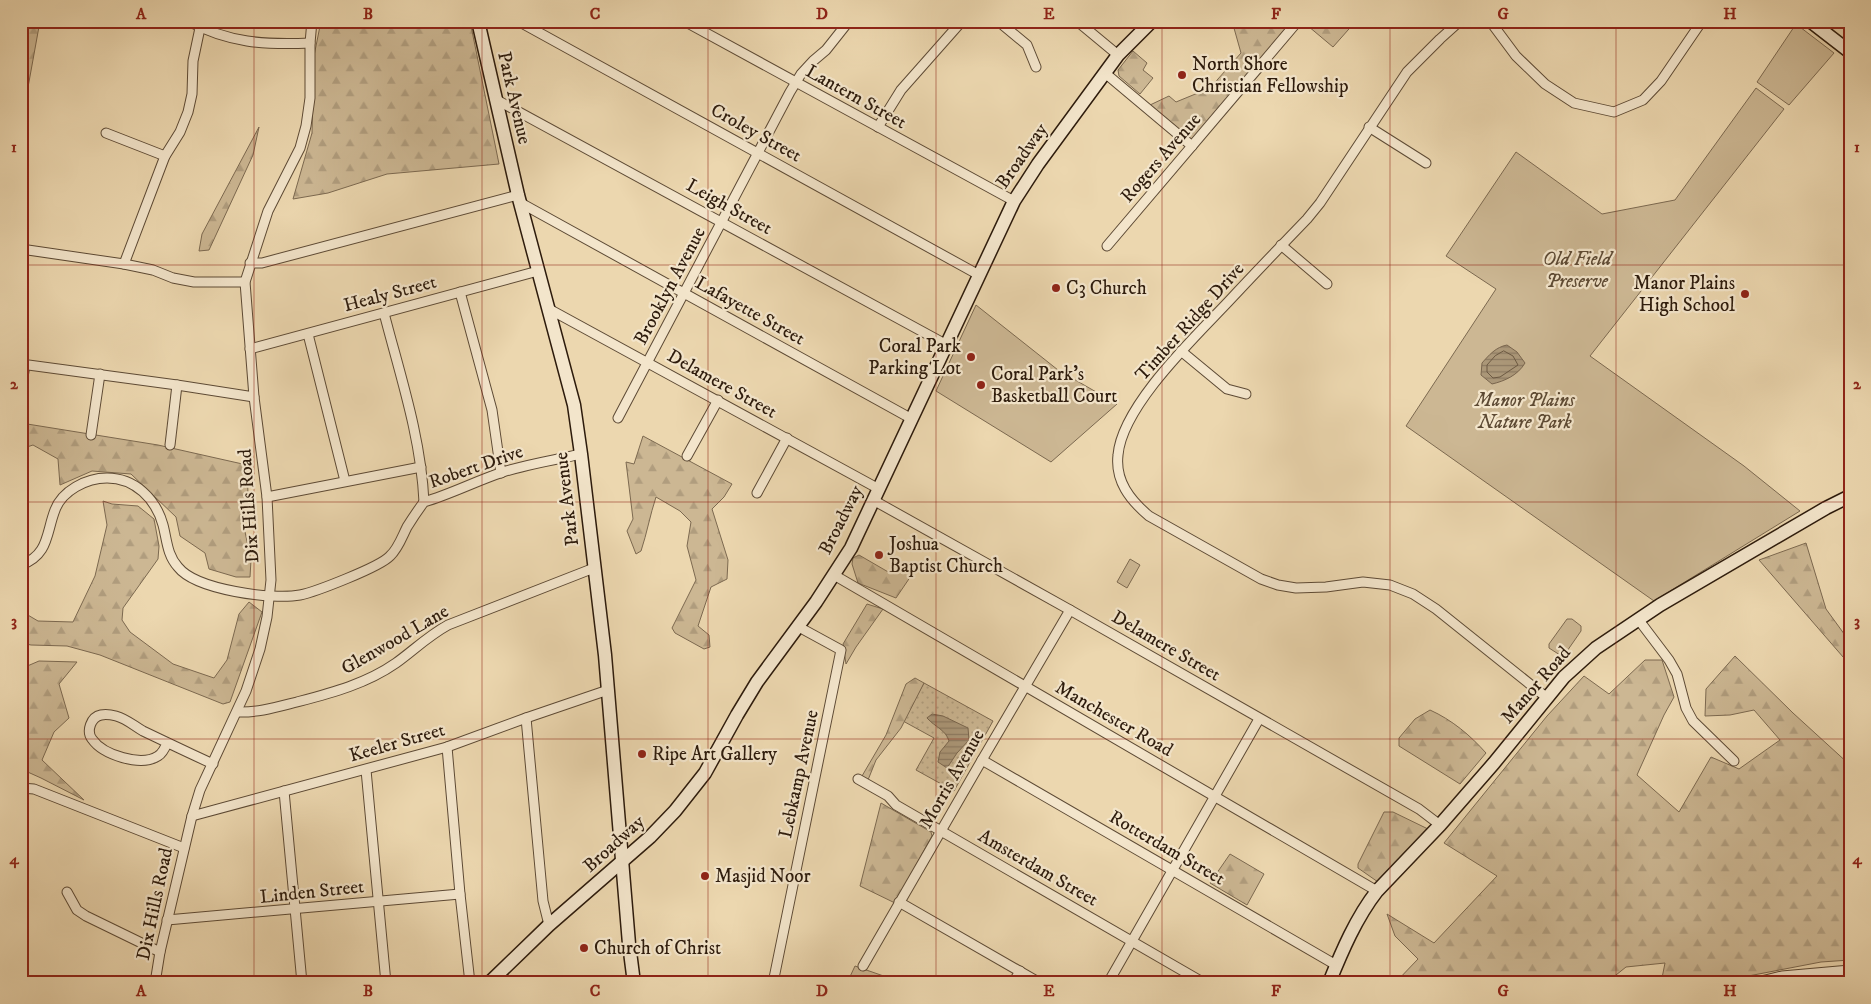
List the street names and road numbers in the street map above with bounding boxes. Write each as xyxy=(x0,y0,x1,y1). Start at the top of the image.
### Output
street label: Park Avenue xyxy=(492,49,536,147)
street label: Lantern Street xyxy=(802,60,910,134)
street label: Croley Street xyxy=(707,99,805,167)
street label: Rogers Avenue xyxy=(1116,108,1206,208)
street label: Broadway xyxy=(991,118,1053,193)
street label: Leigh Street xyxy=(682,174,776,240)
street label: Brooklyn Avenue xyxy=(629,223,711,349)
street label: Timber Ridge Drive xyxy=(1131,258,1249,386)
street label: Healy Street xyxy=(341,271,439,317)
street label: Lafayette Street xyxy=(691,271,809,351)
street label: Delamere Street xyxy=(663,344,781,424)
street label: Robert Drive xyxy=(426,440,526,494)
street label: Dix Hills Road xyxy=(233,448,264,564)
street label: Park Avenue xyxy=(550,451,584,547)
street label: Broadway xyxy=(814,481,869,559)
street label: Glenwood Lane xyxy=(337,600,453,680)
street label: Delamere Street xyxy=(1107,606,1225,686)
street label: Manor Road xyxy=(1496,641,1576,728)
street label: Manchester Road xyxy=(1051,676,1177,762)
street label: Lebkamp Avenue xyxy=(774,708,824,840)
street label: Keeler Street xyxy=(346,718,448,768)
street label: Morris Avenue xyxy=(914,725,990,833)
street label: Rotterdam Street xyxy=(1105,806,1229,890)
street label: Broadway xyxy=(579,810,650,878)
street label: Amsterdam Street xyxy=(974,824,1102,912)
street label: Dix Hills Road xyxy=(132,845,178,962)
street label: Linden Street xyxy=(259,875,365,909)

